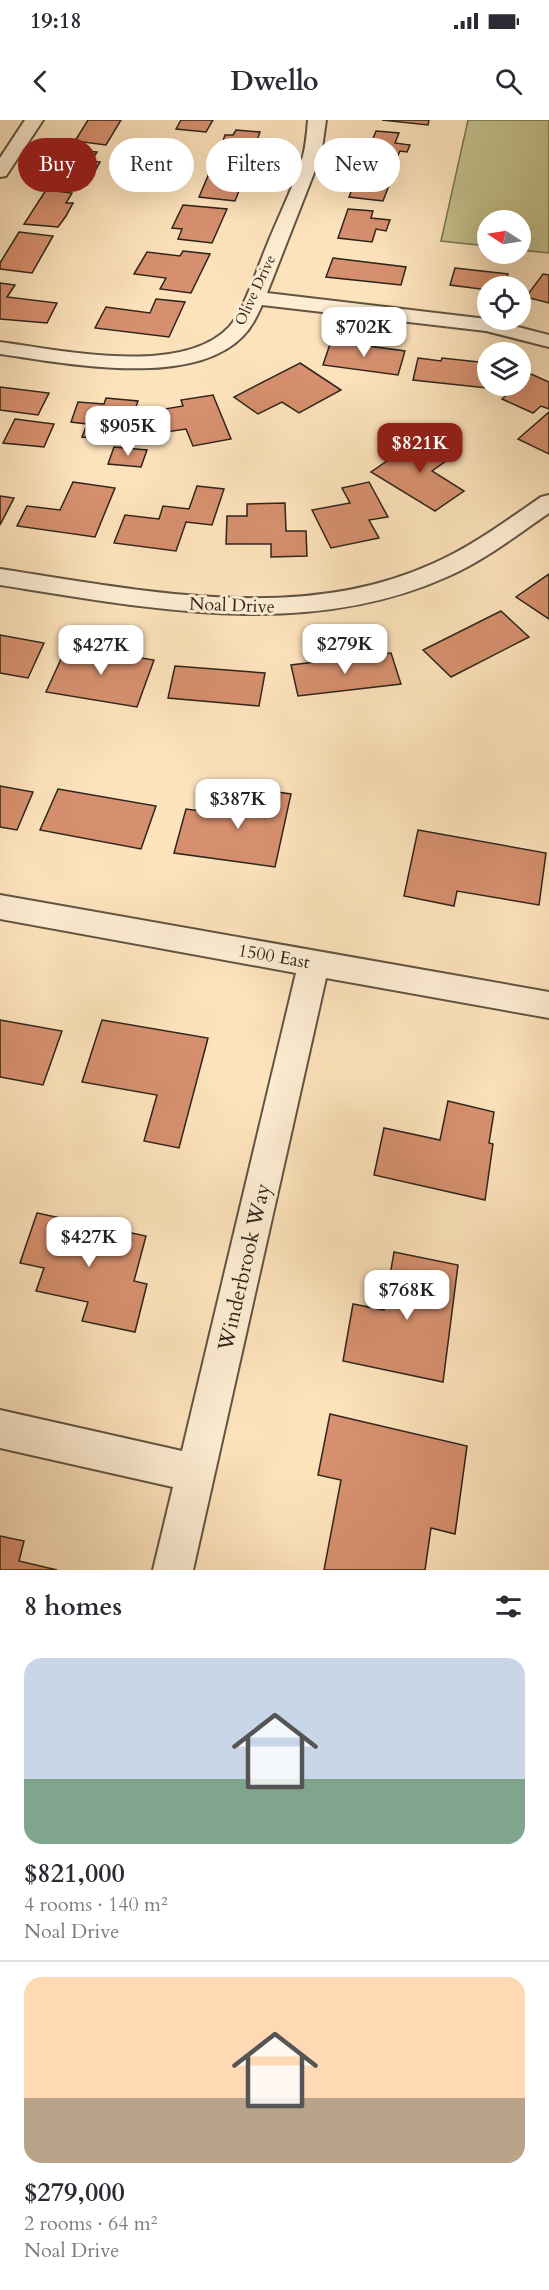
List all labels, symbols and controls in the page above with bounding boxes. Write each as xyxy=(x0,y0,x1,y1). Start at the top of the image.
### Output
text: 19:18 xyxy=(30,6,81,36)
text: Dwello xyxy=(230,63,319,100)
icon: back xyxy=(24,65,57,98)
icon: search xyxy=(492,65,525,98)
chip: Buy xyxy=(18,138,97,192)
chip: Rent xyxy=(109,138,194,192)
chip: Filters xyxy=(206,138,302,192)
chip: New xyxy=(314,138,400,192)
north arrow xyxy=(477,210,531,264)
map controls xyxy=(477,210,531,396)
street label: Olive Drive xyxy=(230,251,280,329)
button: locate xyxy=(477,276,531,330)
pin: $702K xyxy=(322,307,406,358)
text: $702K xyxy=(335,313,393,340)
button: layers xyxy=(477,342,531,396)
pin: $905K xyxy=(86,406,170,457)
text: $905K xyxy=(99,412,157,439)
pin: $821K xyxy=(378,423,462,474)
text: $821K xyxy=(391,429,449,456)
street label: Noal Drive xyxy=(189,592,275,619)
pin: $279K xyxy=(303,624,387,675)
pin: $427K xyxy=(59,625,143,676)
text: $279K xyxy=(316,630,374,657)
text: $427K xyxy=(72,631,130,658)
pin: $387K xyxy=(196,779,280,830)
text: $387K xyxy=(209,785,267,812)
street label: 1500 East xyxy=(236,938,312,975)
street label: Winderbrook Way xyxy=(211,1180,278,1355)
pin: $427K xyxy=(47,1217,131,1268)
text: $427K xyxy=(60,1223,118,1250)
pin: $768K xyxy=(365,1270,449,1321)
text: $768K xyxy=(378,1276,436,1303)
text: 8 homes xyxy=(24,1589,122,1624)
icon: filters xyxy=(492,1590,525,1623)
icon: home xyxy=(221,1697,329,1805)
text: $821,000 xyxy=(24,1856,125,1891)
text: 4 rooms · 140 m² xyxy=(24,1891,168,1918)
text: Noal Drive xyxy=(24,1918,119,1945)
icon: home xyxy=(221,2016,329,2124)
text: $279,000 xyxy=(24,2175,125,2210)
text: 2 rooms · 64 m² xyxy=(24,2210,157,2237)
text: Noal Drive xyxy=(24,2237,119,2264)

